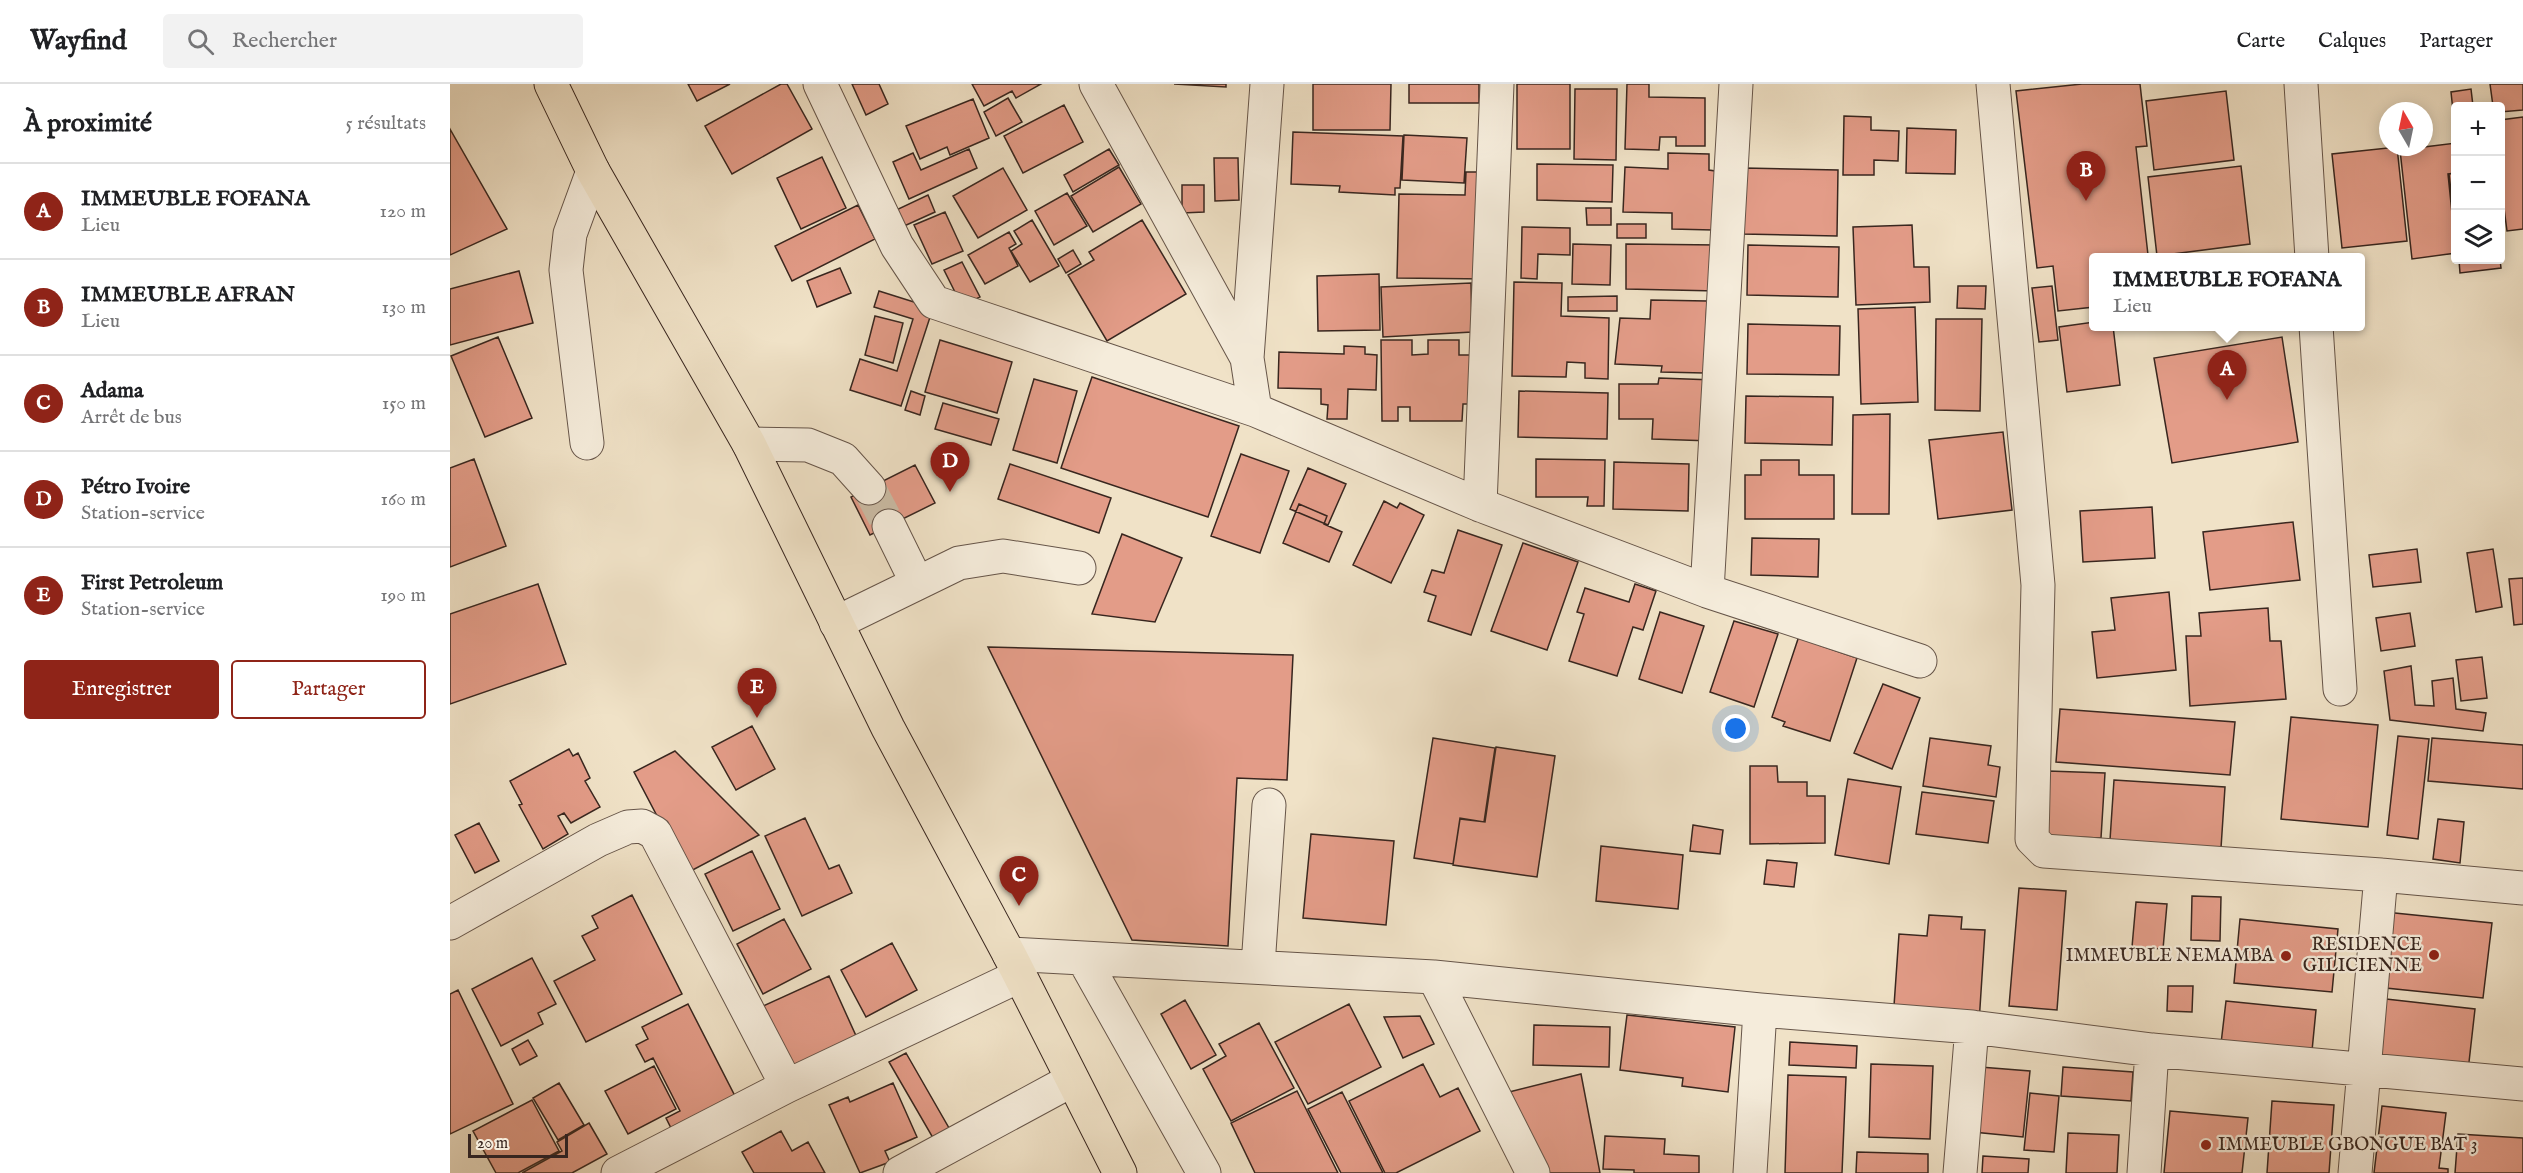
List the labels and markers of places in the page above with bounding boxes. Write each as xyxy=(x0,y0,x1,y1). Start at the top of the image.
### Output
pin: B xyxy=(2066,152,2106,201)
pin: A xyxy=(2208,350,2246,400)
pin: D xyxy=(930,442,970,492)
pin: E xyxy=(738,668,776,718)
pin: C xyxy=(1000,856,1038,906)
place label: RESIDENCE GILICIENNE xyxy=(2303,934,2422,978)
place label: IMMEUBLE NEMAMBA xyxy=(2066,945,2275,968)
marker: RESIDENCE GILICIENNE xyxy=(2427,948,2441,962)
marker: IMMEUBLE NEMAMBA xyxy=(2279,949,2293,963)
place label: IMMEUBLE GBONGUE BAT 3 xyxy=(2218,1134,2477,1157)
marker: IMMEUBLE GBONGUE BAT 3 xyxy=(2199,1138,2213,1152)

